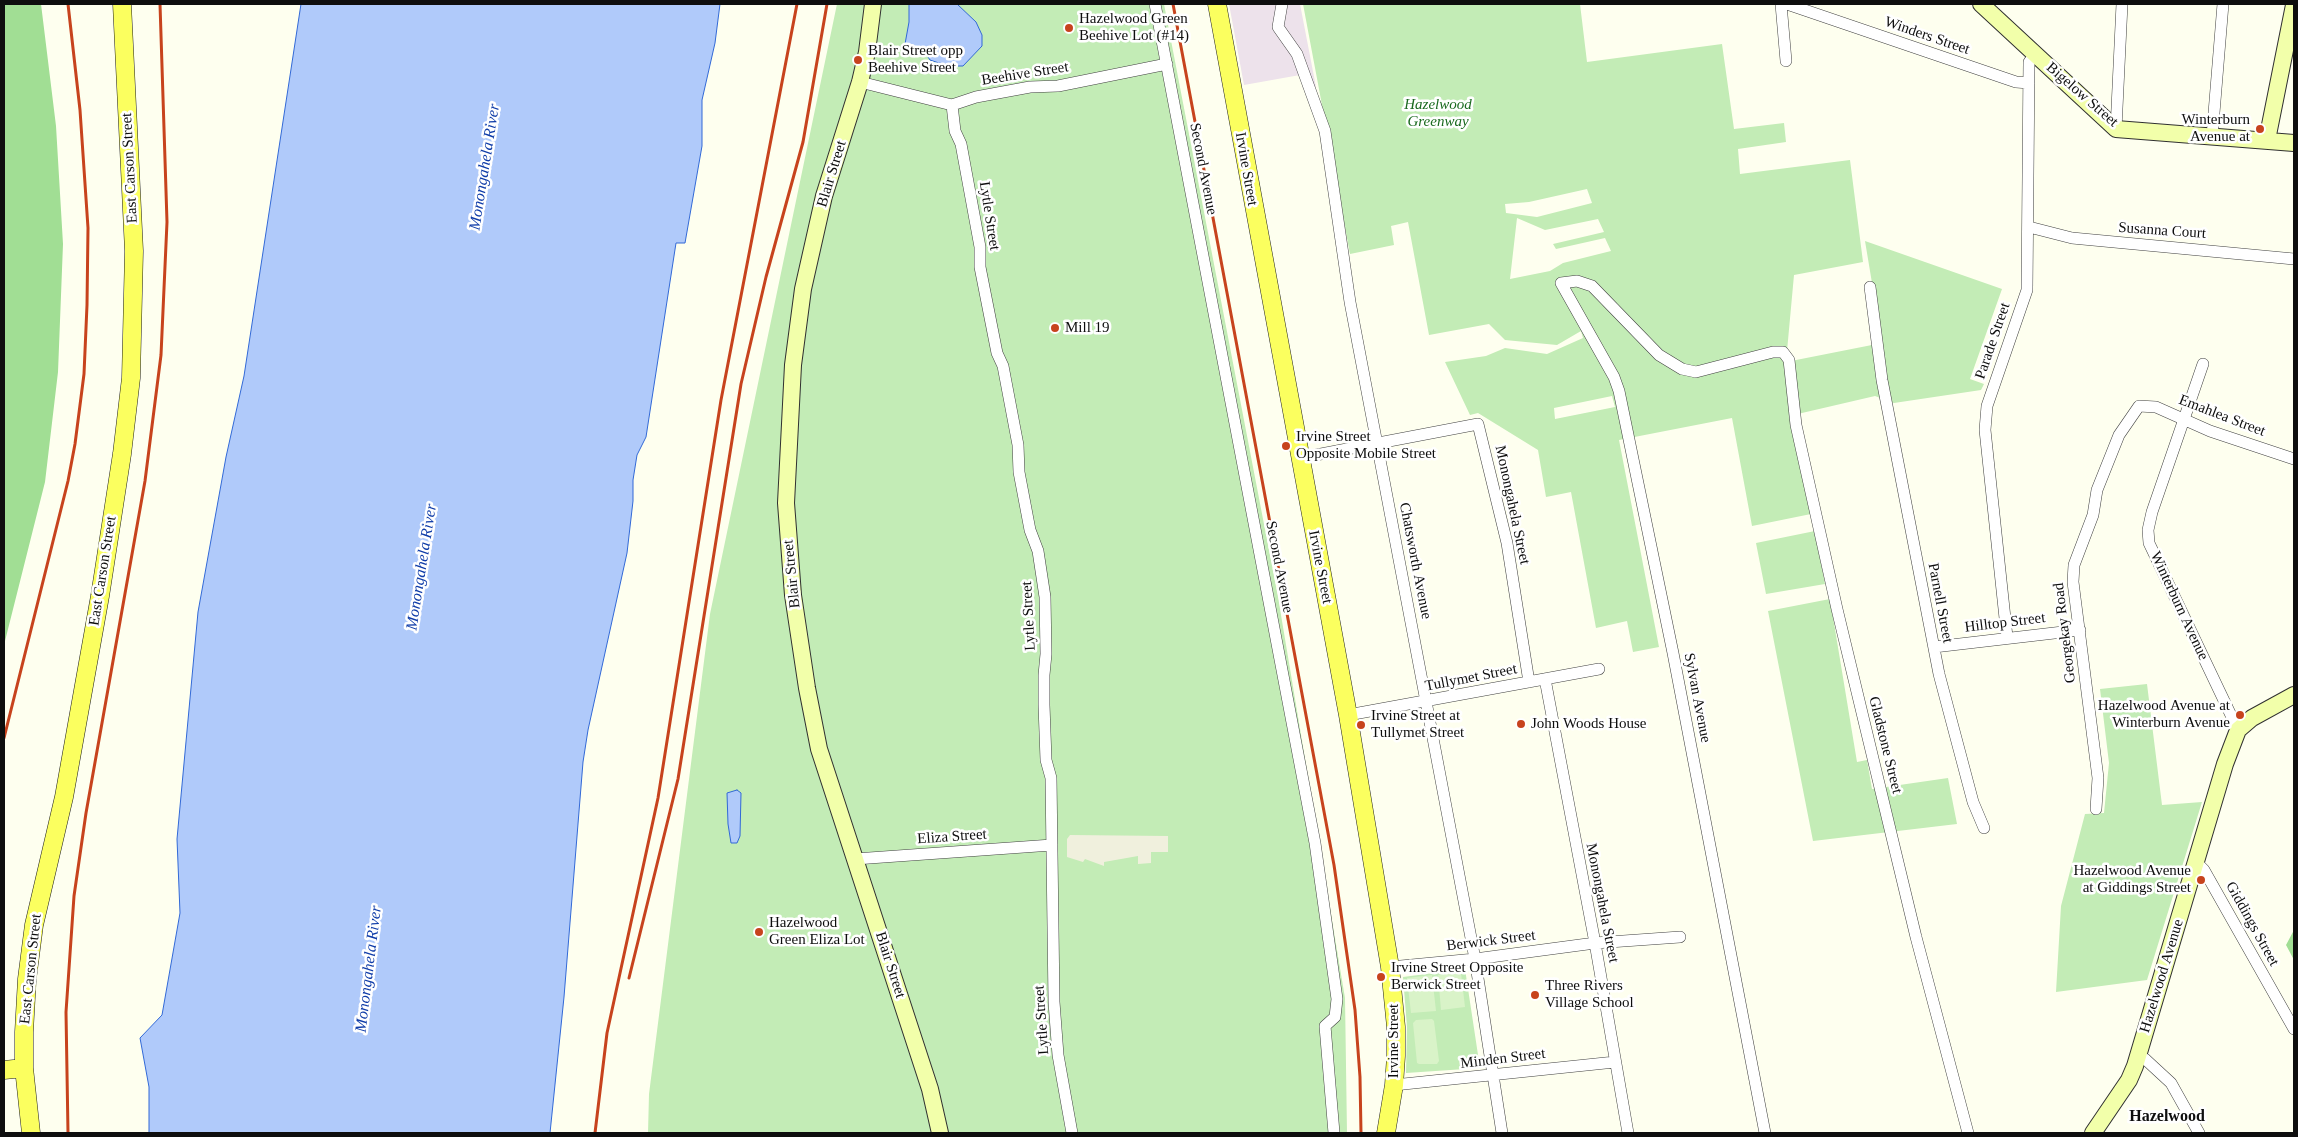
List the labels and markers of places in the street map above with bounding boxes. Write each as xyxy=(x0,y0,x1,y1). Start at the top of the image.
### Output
place label: Hazelwood Green Beehive Lot (#14) xyxy=(1079,10,1189,45)
marker: Hazelwood Green Beehive Lot (#14) xyxy=(1063,22,1075,34)
place label: Blair Street opp Beehive Street xyxy=(868,42,963,77)
marker: Blair Street opp Beehive Street xyxy=(852,54,864,66)
place label: Winterburn Avenue at xyxy=(2181,111,2250,146)
marker: Winterburn Avenue at xyxy=(2254,123,2266,135)
place label: Mill 19 xyxy=(1065,319,1110,337)
marker: Mill 19 xyxy=(1049,322,1061,334)
place label: Irvine Street Opposite Mobile Street xyxy=(1296,428,1436,463)
marker: Irvine Street Opposite Mobile Street xyxy=(1280,440,1292,452)
place label: Hazelwood Avenue at Winterburn Avenue xyxy=(2098,697,2230,732)
place label: Irvine Street at Tullymet Street xyxy=(1371,707,1464,742)
marker: Hazelwood Avenue at Winterburn Avenue xyxy=(2234,709,2246,721)
place label: John Woods House xyxy=(1531,715,1646,733)
marker: John Woods House xyxy=(1515,718,1527,730)
marker: Irvine Street at Tullymet Street xyxy=(1355,719,1367,731)
place label: Hazelwood Avenue at Giddings Street xyxy=(2073,862,2191,897)
marker: Hazelwood Avenue at Giddings Street xyxy=(2195,874,2207,886)
place label: Hazelwood Green Eliza Lot xyxy=(769,914,865,949)
marker: Hazelwood Green Eliza Lot xyxy=(753,926,765,938)
place label: Irvine Street Opposite Berwick Street xyxy=(1391,959,1523,994)
marker: Irvine Street Opposite Berwick Street xyxy=(1375,971,1387,983)
place label: Three Rivers Village School xyxy=(1545,977,1634,1012)
marker: Three Rivers Village School xyxy=(1529,989,1541,1001)

